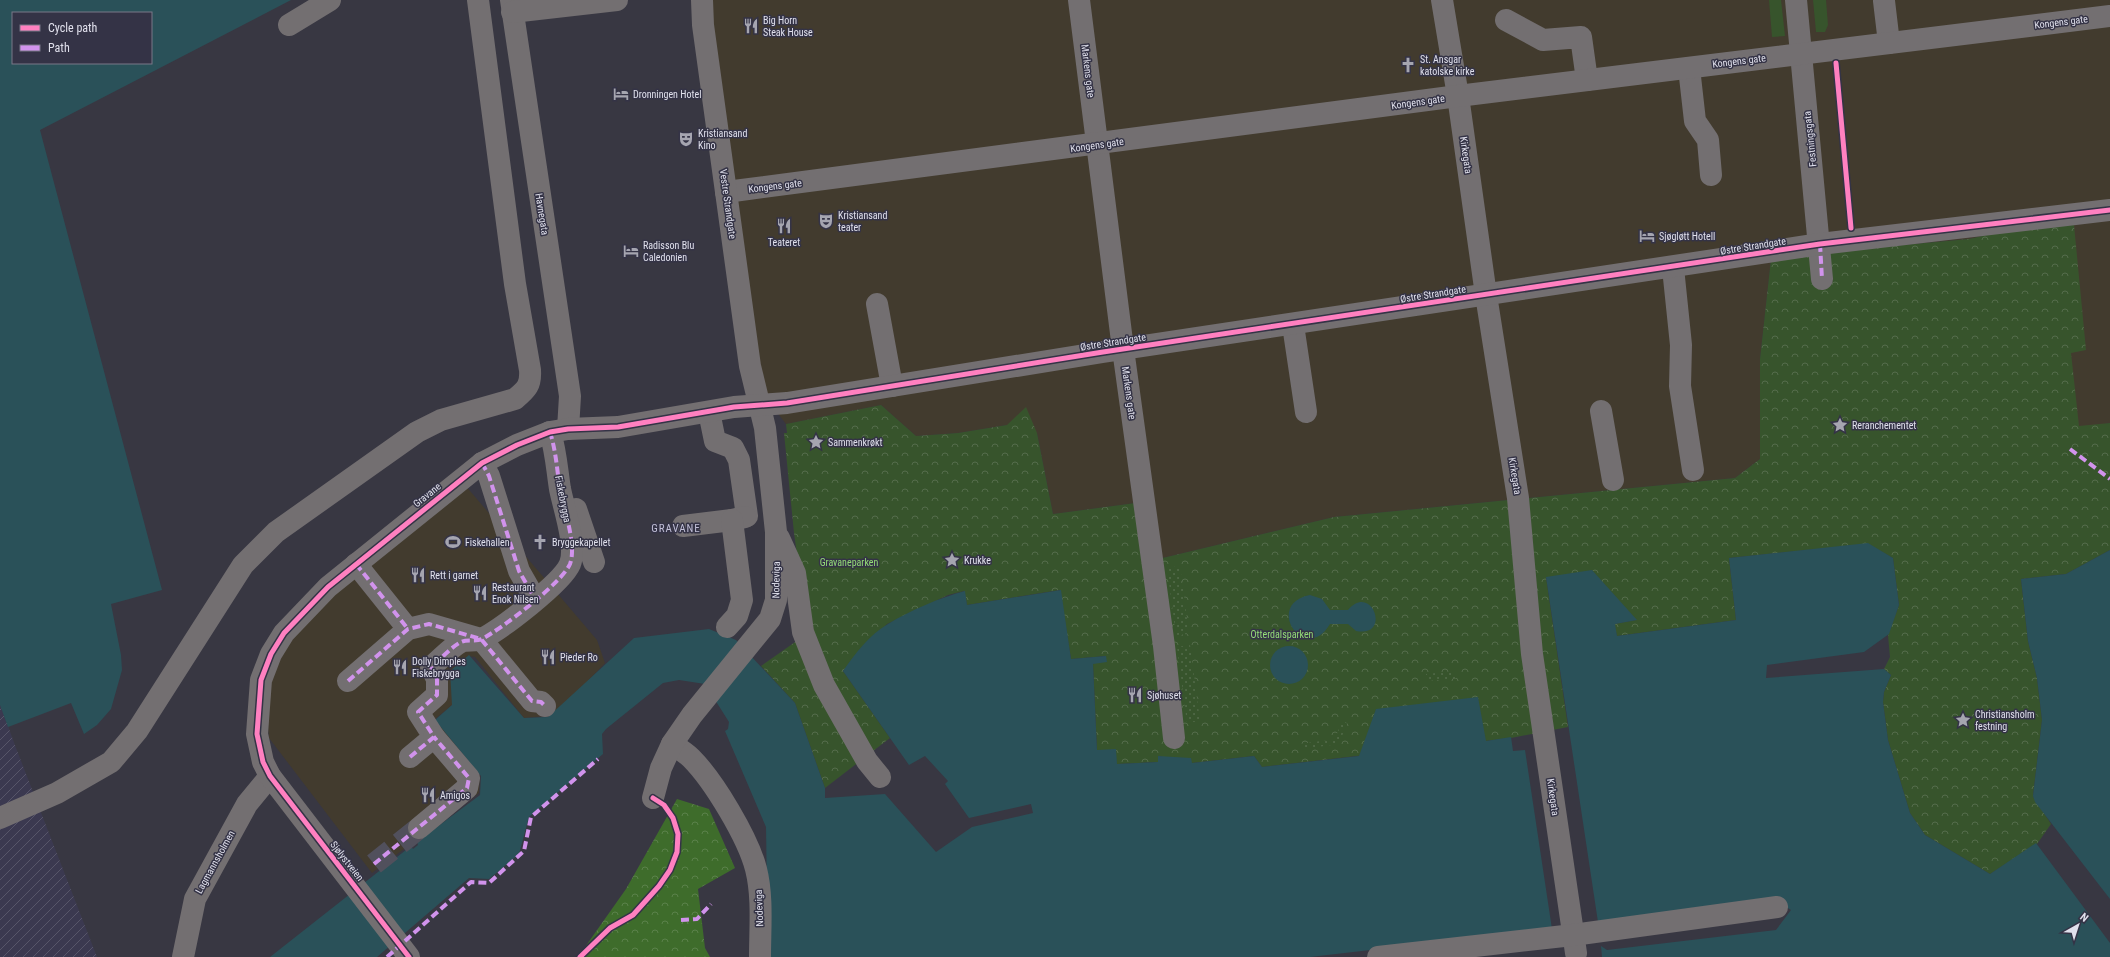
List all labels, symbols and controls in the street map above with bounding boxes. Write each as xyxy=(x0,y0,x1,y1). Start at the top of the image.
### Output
legend xyxy=(12,12,152,64)
street label: Kongens gate xyxy=(2034,13,2089,31)
place label: Big Horn Steak House xyxy=(763,15,813,38)
restaurant icon: Big Horn Steak House xyxy=(742,17,760,35)
text: Cycle path xyxy=(48,21,98,35)
text: Path xyxy=(48,41,70,55)
street label: Markens gate xyxy=(1079,44,1097,99)
street label: Kongens gate xyxy=(1712,52,1767,70)
place label: St. Ansgar katolske kirke xyxy=(1420,54,1475,77)
church icon: St. Ansgar katolske kirke xyxy=(1399,56,1417,74)
hotel icon: Dronningen Hotel xyxy=(612,85,630,103)
place label: Dronningen Hotel xyxy=(633,89,701,100)
street label: Kongens gate xyxy=(1391,93,1446,111)
street label: Festningsgata xyxy=(1802,110,1818,167)
place label: Kristiansand Kino xyxy=(698,128,747,151)
theatre icon: Kristiansand Kino xyxy=(677,130,695,148)
street label: Kongens gate xyxy=(1070,136,1125,154)
street label: Kirkegata xyxy=(1458,136,1474,174)
street label: Vestre Strandgate xyxy=(718,168,738,240)
street label: Kongens gate xyxy=(748,177,803,195)
street label: Havnegata xyxy=(533,192,551,236)
place label: Kristiansand teater xyxy=(838,210,887,233)
theatre icon: Kristiansand teater xyxy=(817,212,835,230)
restaurant icon: Teateret xyxy=(775,217,793,235)
hotel icon: Sjøgløtt Hotell xyxy=(1638,227,1656,245)
place label: Sjøgløtt Hotell xyxy=(1659,231,1715,242)
street label: Østre Strandgate xyxy=(1719,235,1787,257)
place label: Teateret xyxy=(768,237,800,248)
place label: Radisson Blu Caledonien xyxy=(643,240,694,263)
hotel icon: Radisson Blu Caledonien xyxy=(622,242,640,260)
street label: Østre Strandgate xyxy=(1399,283,1467,305)
street label: Østre Strandgate xyxy=(1079,331,1147,353)
street label: Markens gate xyxy=(1120,366,1138,421)
place icon: Reranchementet xyxy=(1831,416,1849,434)
place label: Reranchementet xyxy=(1852,420,1916,431)
place icon: Sammenkrøkt xyxy=(807,433,825,451)
place label: Sammenkrøkt xyxy=(828,437,883,448)
street label: Kirkegata xyxy=(1507,457,1523,496)
street label: Fiskebrygga xyxy=(553,475,573,524)
street label: Gravane xyxy=(411,480,443,509)
district label: GRAVANE xyxy=(651,522,701,535)
sports icon: Fiskehallen xyxy=(444,533,462,551)
church icon: Bryggekapellet xyxy=(531,533,549,551)
place label: Fiskehallen xyxy=(465,537,510,548)
place label: Bryggekapellet xyxy=(552,537,610,548)
place icon: Krukke xyxy=(943,551,961,569)
place label: Krukke xyxy=(964,555,991,566)
park label: Gravaneparken xyxy=(820,557,879,568)
street label: Nodeviga xyxy=(770,561,782,599)
restaurant icon: Rett i garnet xyxy=(409,566,427,584)
place label: Rett i garnet xyxy=(430,570,478,581)
place label: Restaurant Enok Nilsen xyxy=(492,582,539,605)
restaurant icon: Restaurant Enok Nilsen xyxy=(471,584,489,602)
park label: Otterdalsparken xyxy=(1251,629,1314,640)
restaurant icon: Pieder Ro xyxy=(539,648,557,666)
place label: Pieder Ro xyxy=(560,652,598,663)
place label: Dolly Dimples Fiskebrygga xyxy=(412,656,466,679)
restaurant icon: Dolly Dimples Fiskebrygga xyxy=(391,658,409,676)
restaurant icon: Sjøhuset xyxy=(1126,686,1144,704)
place label: Sjøhuset xyxy=(1147,690,1181,701)
place label: Christiansholm festning xyxy=(1975,709,2035,732)
place icon: Christiansholm festning xyxy=(1954,711,1972,729)
street label: Kirkegata xyxy=(1545,778,1561,816)
restaurant icon: Amigos xyxy=(419,786,437,804)
place label: Amigos xyxy=(440,790,471,801)
street label: Lagmannsholmen xyxy=(193,828,237,895)
street label: Sjølystveien xyxy=(328,839,366,883)
street label: Nodeviga xyxy=(753,889,765,927)
north arrow xyxy=(2058,905,2098,945)
text: N xyxy=(2077,910,2091,925)

